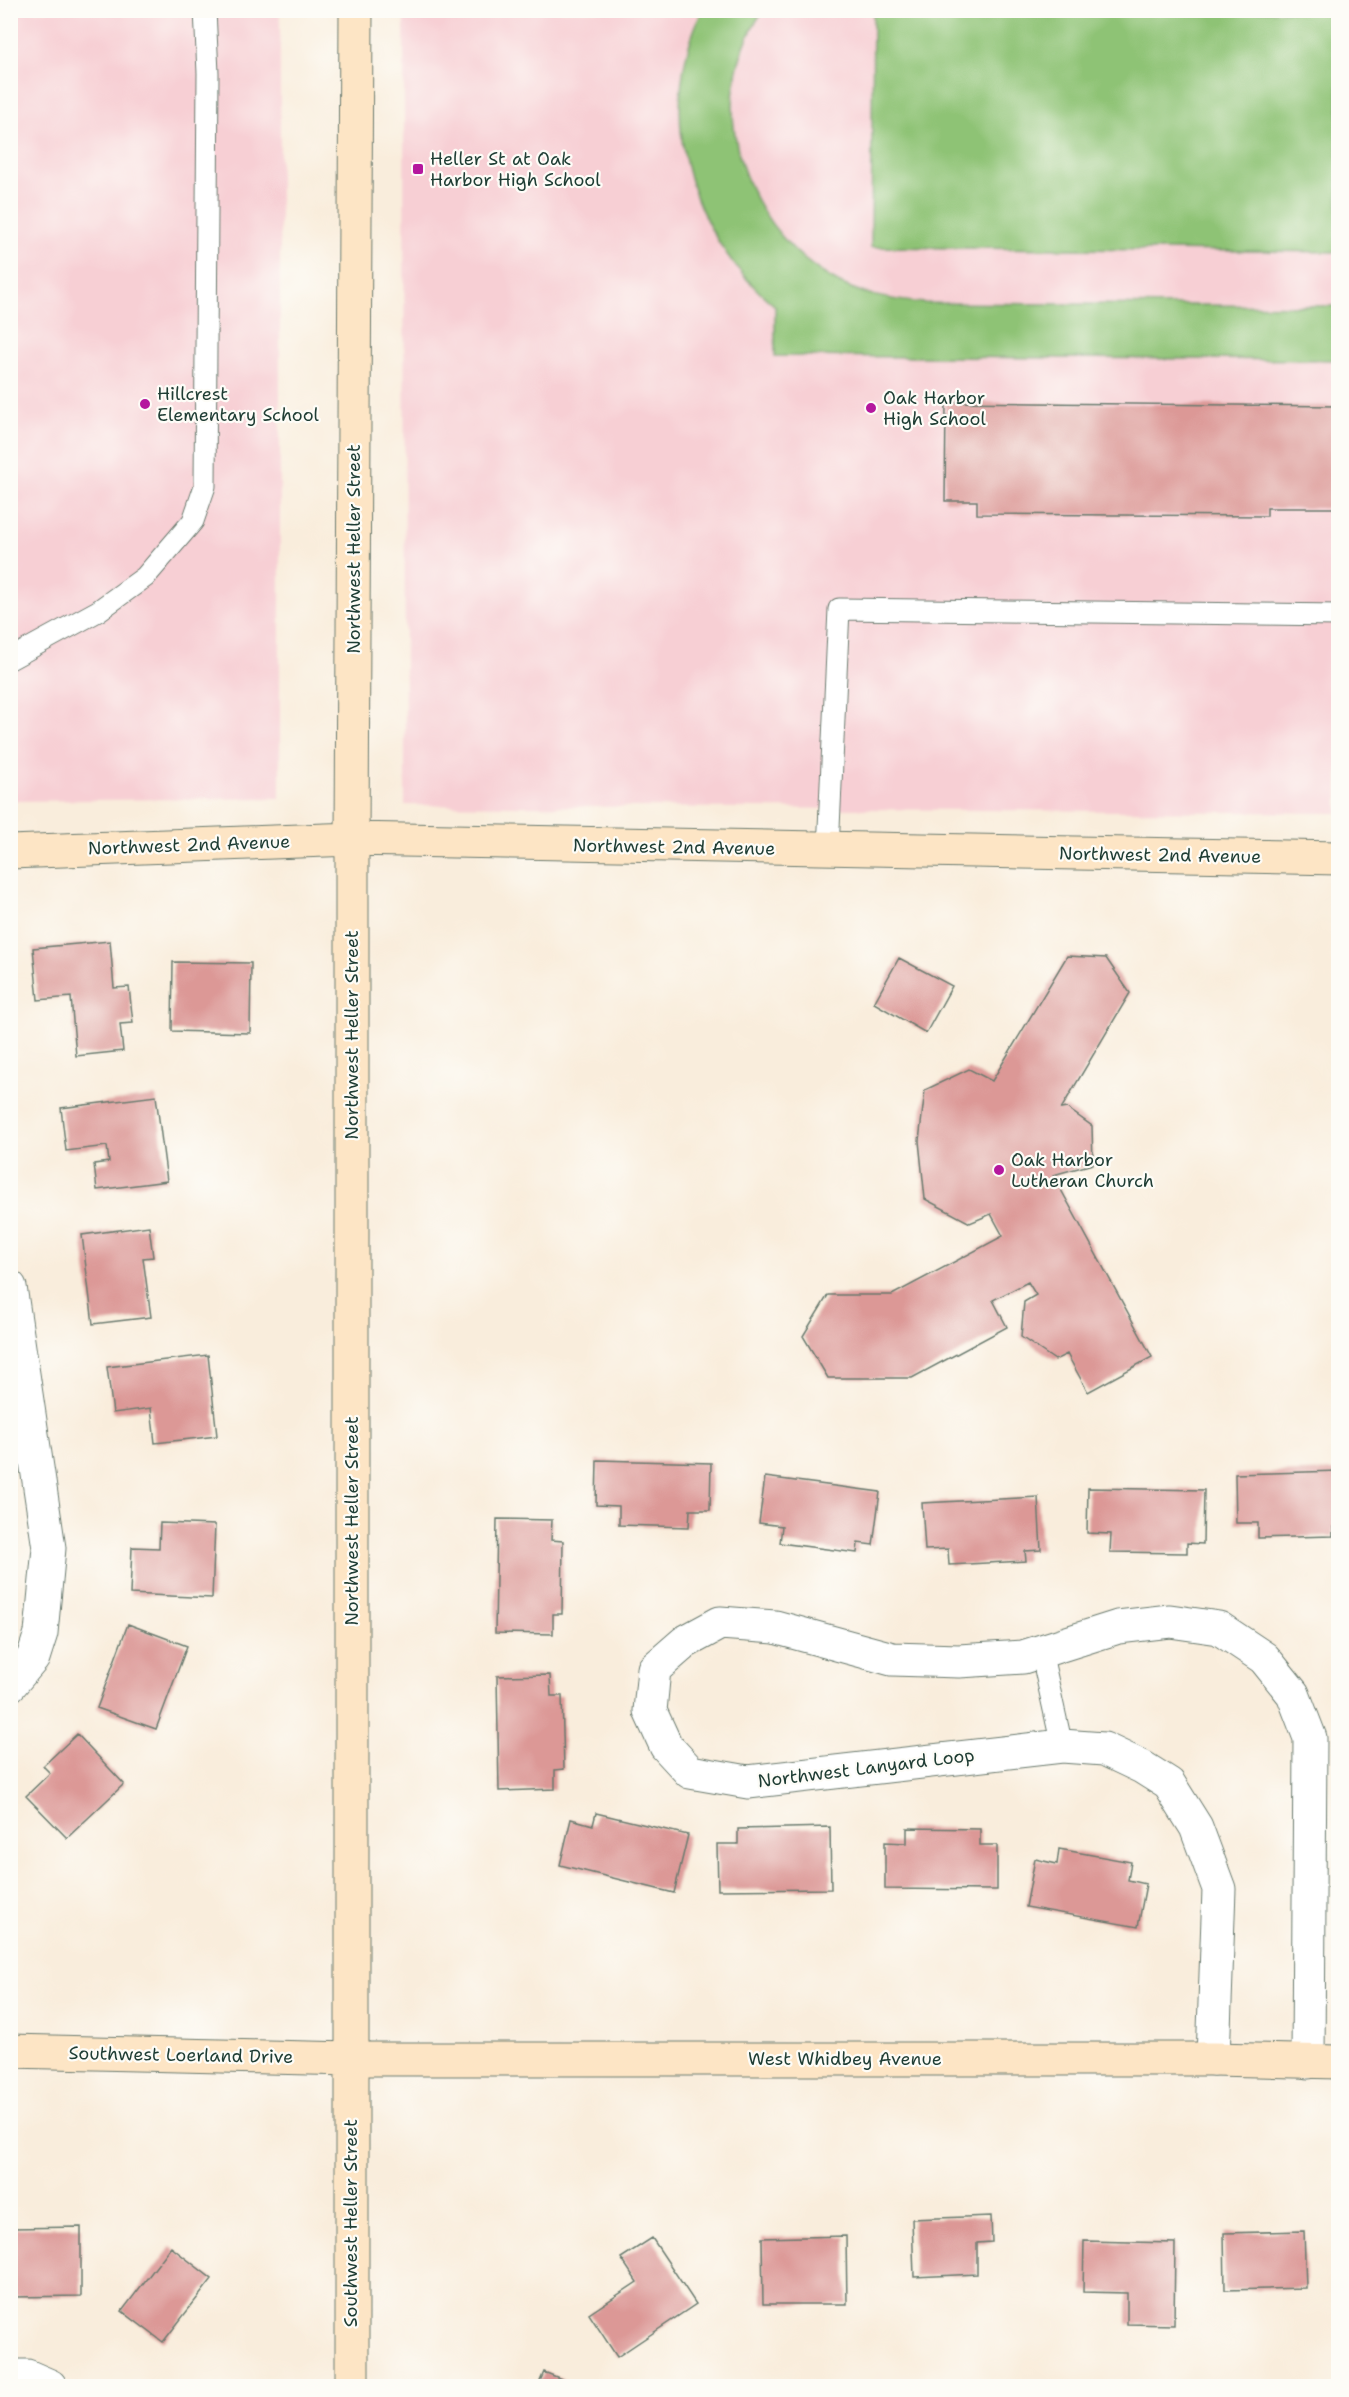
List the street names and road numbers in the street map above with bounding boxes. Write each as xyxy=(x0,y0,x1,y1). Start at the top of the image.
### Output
street label: Northwest Heller Street xyxy=(342,444,366,654)
street label: Northwest 2nd Avenue xyxy=(87,829,291,861)
street label: Northwest 2nd Avenue xyxy=(573,833,775,861)
street label: Northwest 2nd Avenue xyxy=(1059,841,1261,869)
street label: Northwest Heller Street xyxy=(340,930,364,1140)
street label: Northwest Heller Street xyxy=(340,1416,364,1626)
street label: Northwest Lanyard Loop xyxy=(756,1743,976,1793)
street label: Southwest Loerland Drive xyxy=(68,2041,294,2069)
street label: West Whidbey Avenue xyxy=(748,2047,942,2071)
street label: Southwest Heller Street xyxy=(339,2119,363,2327)

